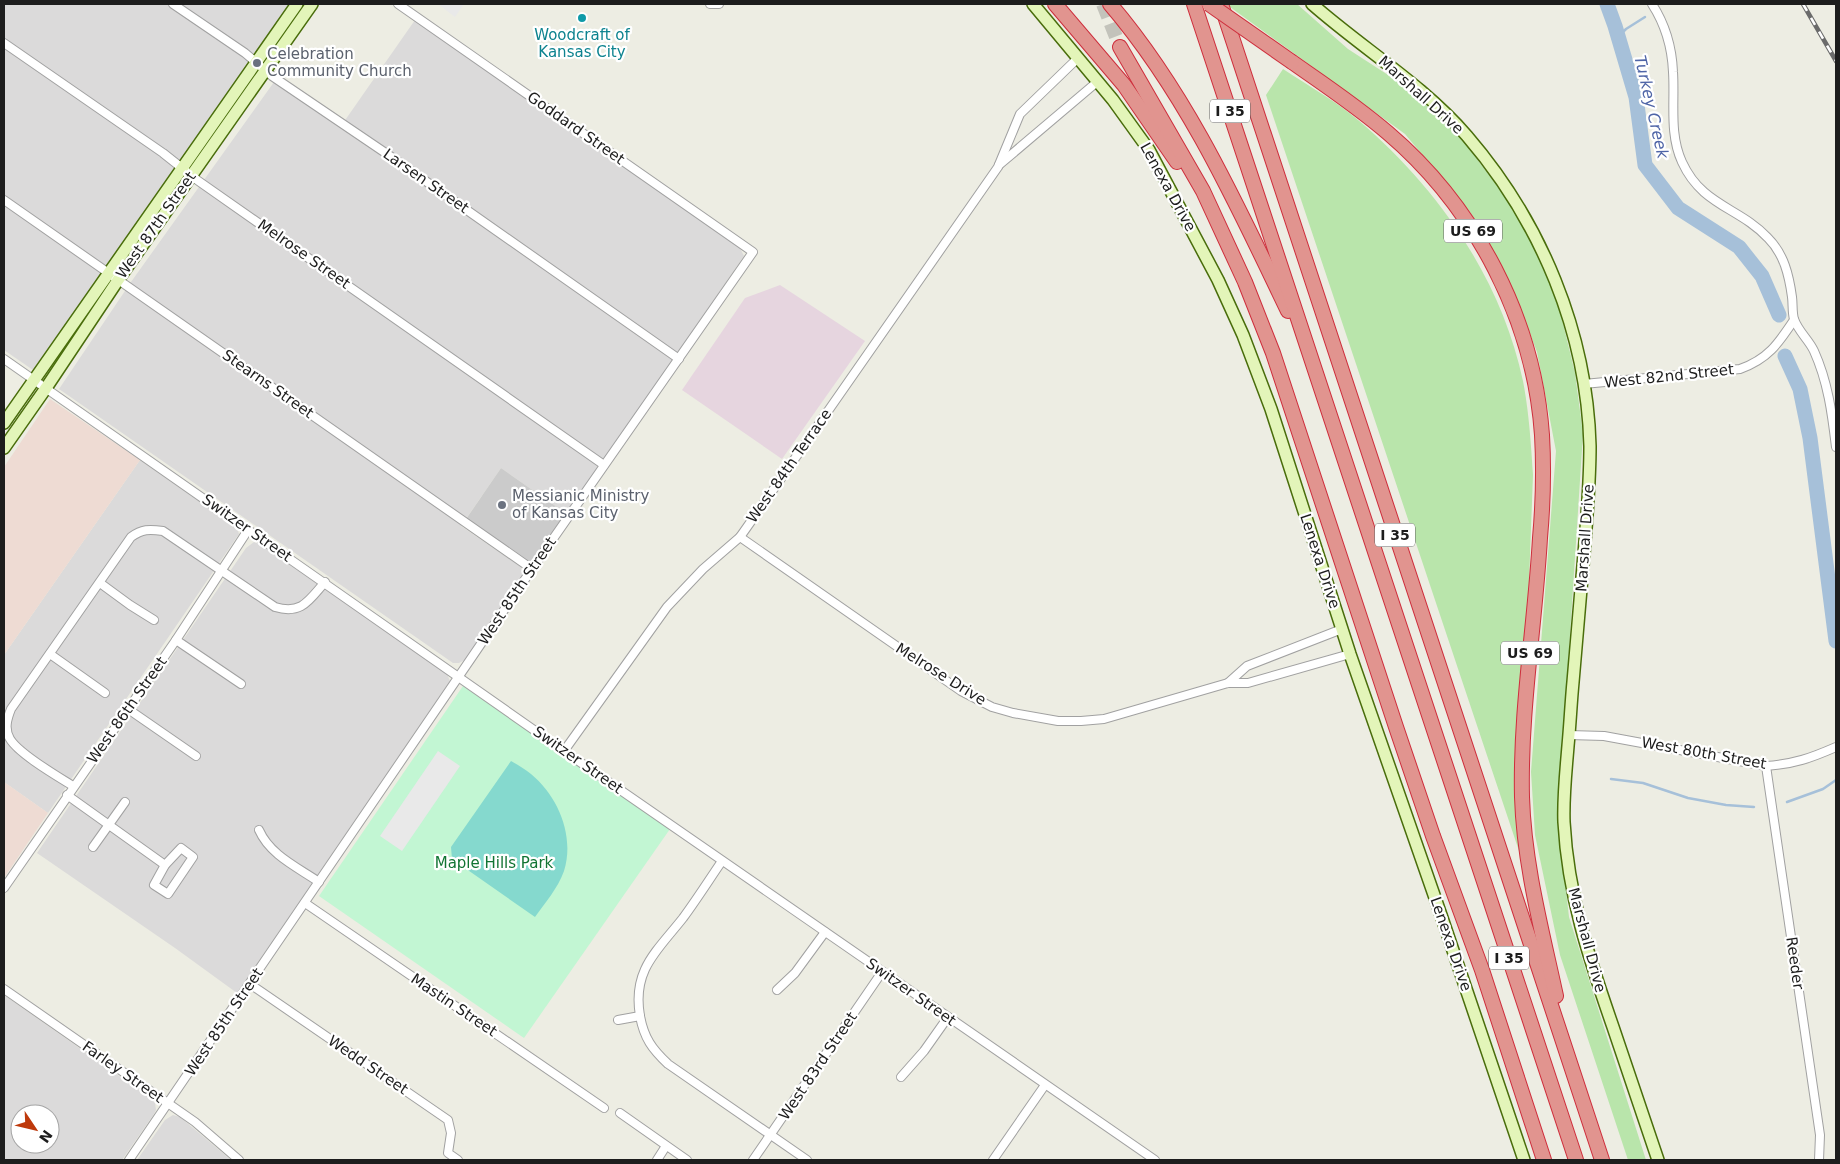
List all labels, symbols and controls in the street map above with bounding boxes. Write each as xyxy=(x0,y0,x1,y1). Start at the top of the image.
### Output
marker: Woodcraft of Kansas City xyxy=(576,12,588,24)
place label: Woodcraft of Kansas City xyxy=(534,26,630,61)
place label: Celebration Community Church xyxy=(267,45,412,80)
street label: Marshall Drive xyxy=(1375,52,1467,138)
water label: Turkey Creek xyxy=(1630,54,1673,161)
marker: Celebration Community Church xyxy=(251,57,263,69)
street label: Goddard Street xyxy=(524,88,628,168)
road number: I 35 xyxy=(1210,100,1250,122)
street label: Lenexa Drive xyxy=(1136,140,1200,234)
street label: Larsen Street xyxy=(380,145,472,217)
street label: West 87th Street xyxy=(112,168,200,282)
street label: Melrose Street xyxy=(254,215,354,293)
road number: US 69 xyxy=(1444,220,1502,242)
street label: Stearns Street xyxy=(219,346,317,422)
street label: West 82nd Street xyxy=(1603,360,1735,392)
street label: West 84th Terrace xyxy=(743,405,835,527)
street label: Marshall Drive xyxy=(1572,484,1598,592)
place label: Messianic Ministry of Kansas City xyxy=(512,487,649,522)
street label: Switzer Street xyxy=(199,490,295,566)
marker: Messianic Ministry of Kansas City xyxy=(496,499,508,511)
street label: Lenexa Drive xyxy=(1296,511,1344,611)
road number: I 35 xyxy=(1375,524,1415,546)
street label: West 85th Street xyxy=(474,533,560,648)
street label: Melrose Drive xyxy=(892,639,990,709)
road number: US 69 xyxy=(1501,641,1559,664)
street label: West 86th Street xyxy=(83,653,171,767)
street label: Switzer Street xyxy=(530,722,626,798)
street label: West 80th Street xyxy=(1640,733,1768,773)
park label: Maple Hills Park xyxy=(435,854,554,872)
street label: Marshall Drive xyxy=(1564,886,1610,994)
street label: Lenexa Drive xyxy=(1426,894,1476,994)
street label: Reeder xyxy=(1782,935,1808,991)
road number: I 35 xyxy=(1489,946,1529,970)
street label: Switzer Street xyxy=(863,954,959,1030)
street label: West 85th Street xyxy=(181,964,267,1079)
street label: Mastin Street xyxy=(408,970,501,1040)
street label: West 83rd Street xyxy=(775,1008,861,1123)
street label: Wedd Street xyxy=(325,1032,412,1098)
street label: Farley Street xyxy=(79,1037,167,1107)
north arrow xyxy=(10,1104,60,1154)
text: N xyxy=(36,1127,56,1146)

